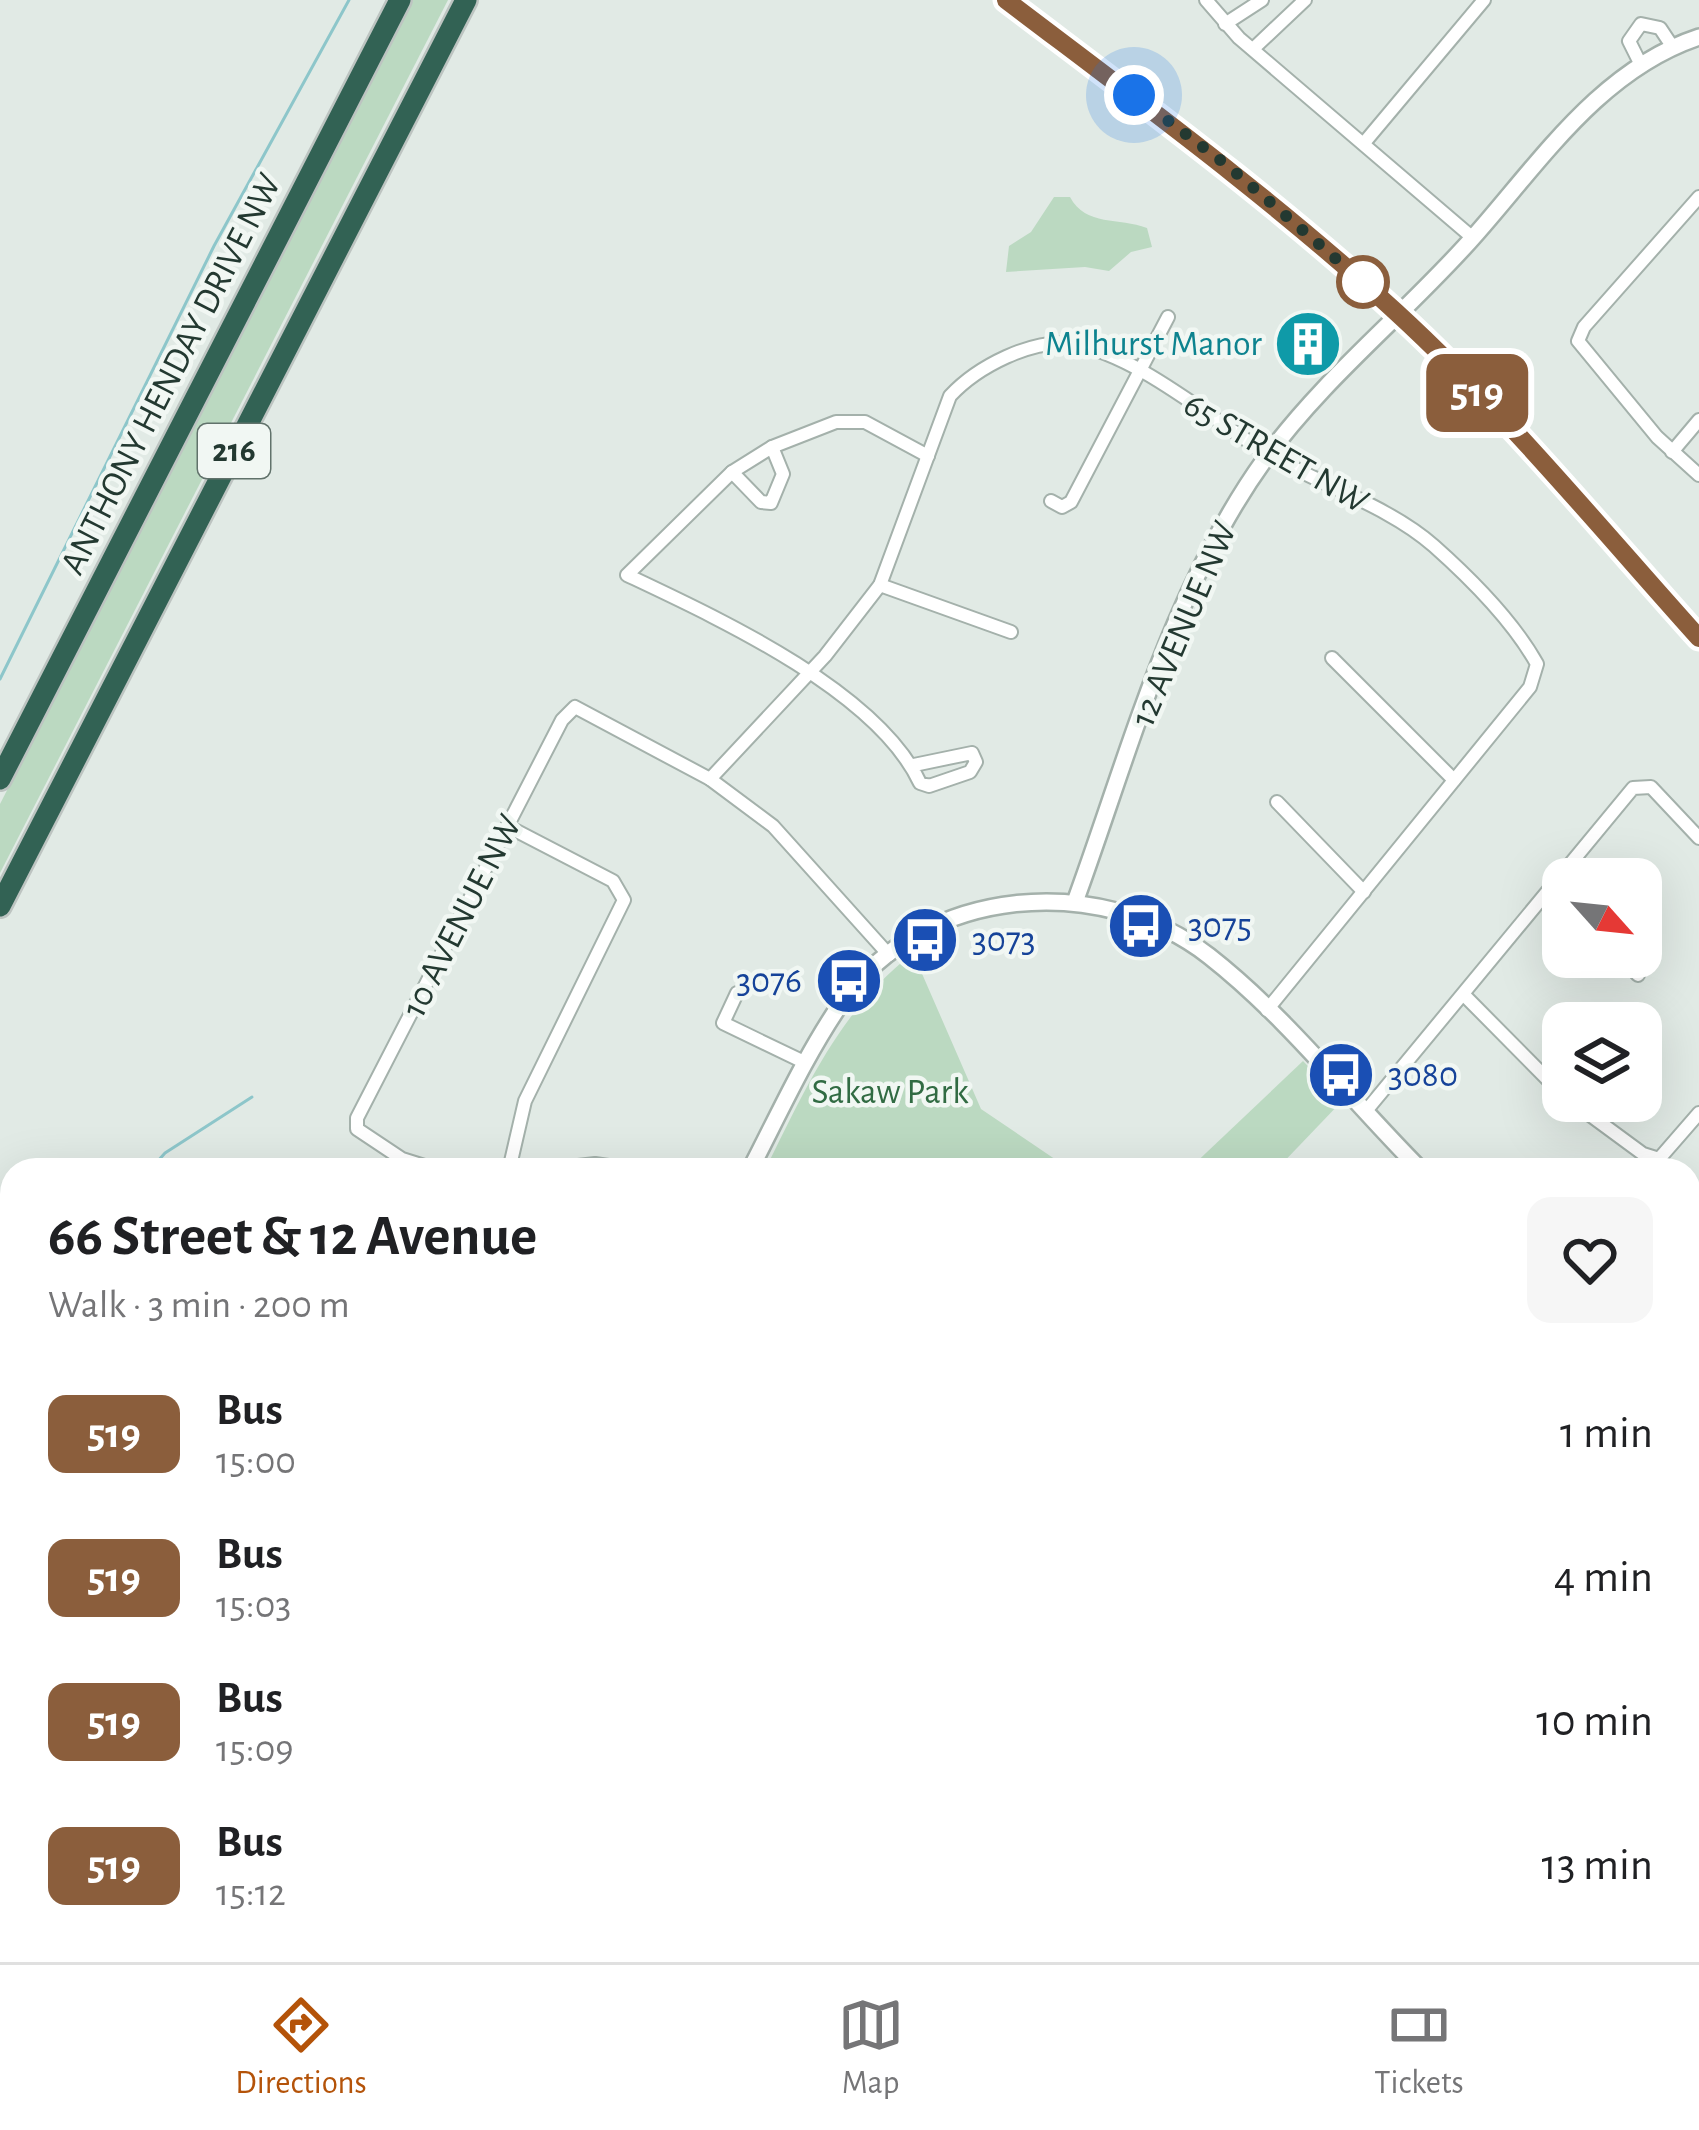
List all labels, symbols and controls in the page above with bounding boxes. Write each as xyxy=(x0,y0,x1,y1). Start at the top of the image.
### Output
your location xyxy=(1104,65,1164,125)
street label: ANTHONY HENDAY DRIVE NW xyxy=(54,168,288,580)
unlabelled marker xyxy=(1338,257,1388,307)
building icon: Milhurst Manor xyxy=(1273,309,1343,379)
place label: Milhurst Manor xyxy=(1045,326,1262,362)
line badge: 519 xyxy=(1408,354,1546,432)
text: 519 xyxy=(1450,372,1504,414)
street label: 65 STREET NW xyxy=(1178,386,1374,520)
road number: 216 xyxy=(198,424,270,478)
street label: 12 AVENUE NW xyxy=(1125,516,1243,732)
street label: 10 AVENUE NW xyxy=(396,809,528,1023)
north arrow xyxy=(1542,858,1662,978)
map controls xyxy=(1542,858,1662,1122)
bus stop icon: 3075 xyxy=(1106,891,1176,961)
bus stop icon: 3073 xyxy=(890,905,960,975)
place label: 3075 xyxy=(1188,908,1252,944)
place label: 3073 xyxy=(972,922,1036,958)
bus stop icon: 3076 xyxy=(814,946,884,1016)
place label: 3076 xyxy=(736,963,802,999)
button: layers xyxy=(1542,1002,1662,1122)
bus stop icon: 3080 xyxy=(1306,1040,1376,1110)
place label: 3080 xyxy=(1388,1057,1458,1093)
park label: Sakaw Park xyxy=(811,1074,969,1110)
button: heart xyxy=(1527,1197,1653,1323)
text: 66 Street & 12 Avenue xyxy=(48,1208,537,1265)
text: Walk · 3 min · 200 m xyxy=(48,1286,350,1325)
text: Bus xyxy=(216,1388,283,1433)
text: 1 min xyxy=(1560,1411,1653,1456)
text: 519 xyxy=(87,1413,141,1455)
text: 15:00 xyxy=(216,1442,296,1481)
text: Bus xyxy=(216,1532,283,1577)
text: 4 min xyxy=(1554,1555,1653,1600)
text: 519 xyxy=(87,1557,141,1599)
text: 15:03 xyxy=(216,1586,291,1625)
text: Bus xyxy=(216,1676,283,1721)
text: 10 min xyxy=(1536,1699,1653,1744)
text: 519 xyxy=(87,1701,141,1743)
text: 15:09 xyxy=(216,1730,294,1769)
text: Bus xyxy=(216,1820,283,1865)
text: 13 min xyxy=(1541,1843,1653,1888)
text: 519 xyxy=(87,1845,141,1887)
text: 15:12 xyxy=(216,1874,286,1913)
tab: Directions xyxy=(235,1992,367,2104)
tab: Map xyxy=(838,1992,904,2104)
tab: Tickets xyxy=(1374,1992,1464,2104)

